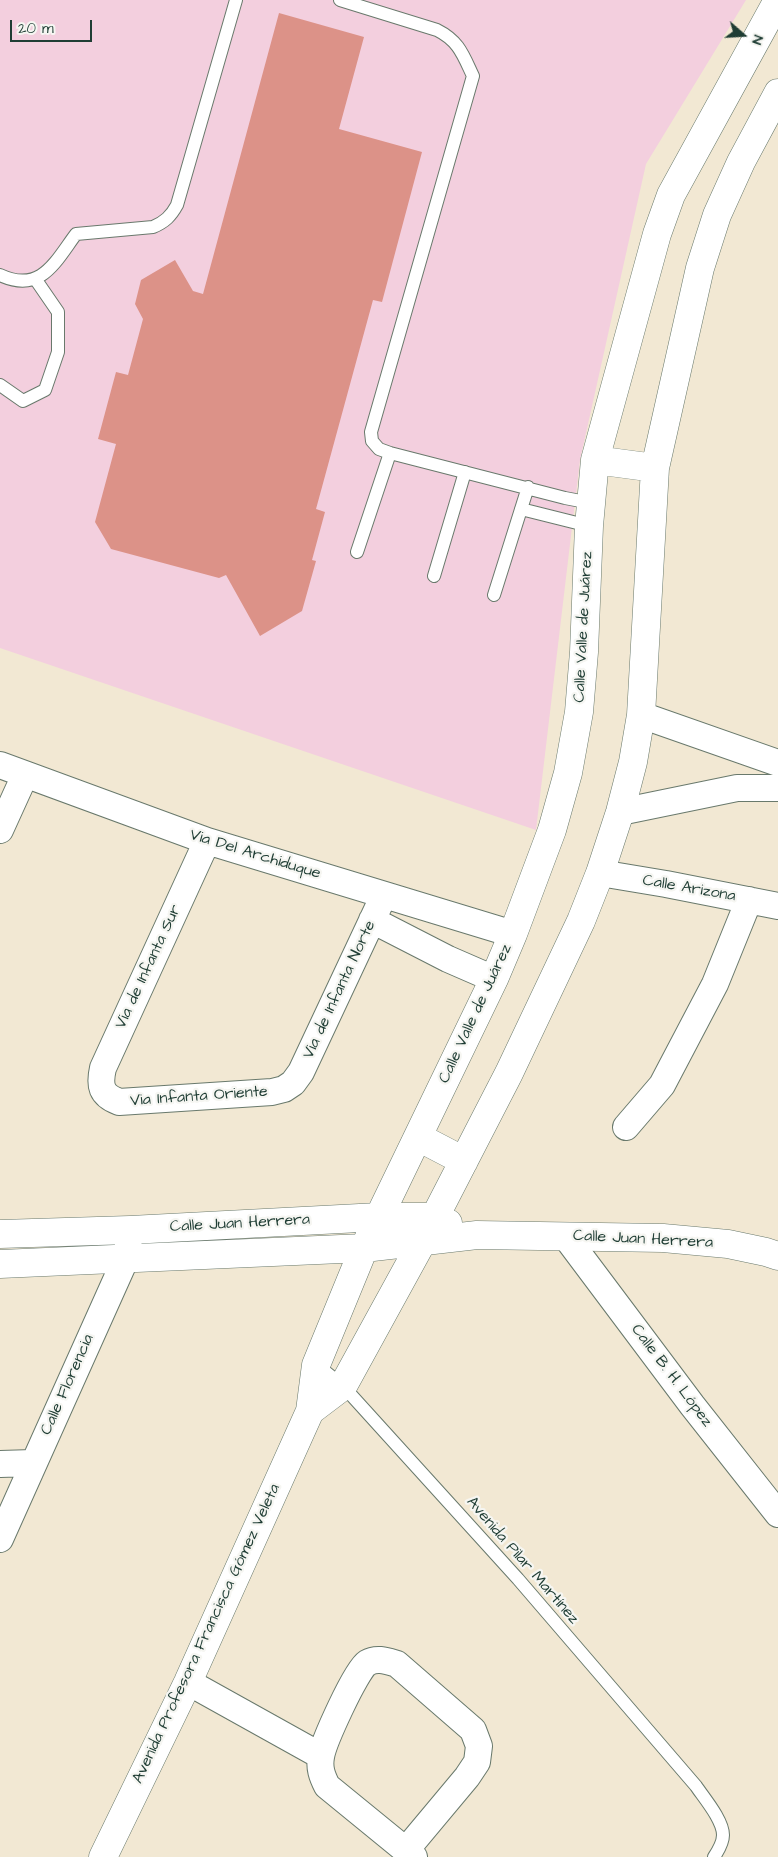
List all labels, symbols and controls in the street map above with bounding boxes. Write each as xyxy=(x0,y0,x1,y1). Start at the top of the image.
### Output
scale bar xyxy=(12,10,95,42)
north arrow xyxy=(718,10,768,60)
text: 20 m xyxy=(18,18,54,39)
text: N xyxy=(746,32,768,47)
street label: Calle Valle de Juárez xyxy=(570,551,598,703)
street label: Via Del Archiduque xyxy=(187,826,323,884)
street label: Calle Arizona xyxy=(641,871,737,907)
street label: Via de Infanta Sur xyxy=(112,902,186,1032)
street label: Via de Infanta Norte xyxy=(300,918,380,1062)
street label: Calle Valle de Juárez xyxy=(435,941,517,1087)
street label: Via Infanta Oriente xyxy=(130,1083,268,1111)
street label: Calle Juan Herrera xyxy=(169,1211,311,1237)
street label: Calle Juan Herrera xyxy=(572,1227,714,1253)
street label: Calle B. H. López xyxy=(626,1321,716,1431)
street label: Calle Florencia xyxy=(37,1332,99,1438)
street label: Avenida Profesora Francisca Gómez Veleta xyxy=(129,1481,285,1787)
street label: Avenida Pilar Martínez xyxy=(461,1493,583,1629)

